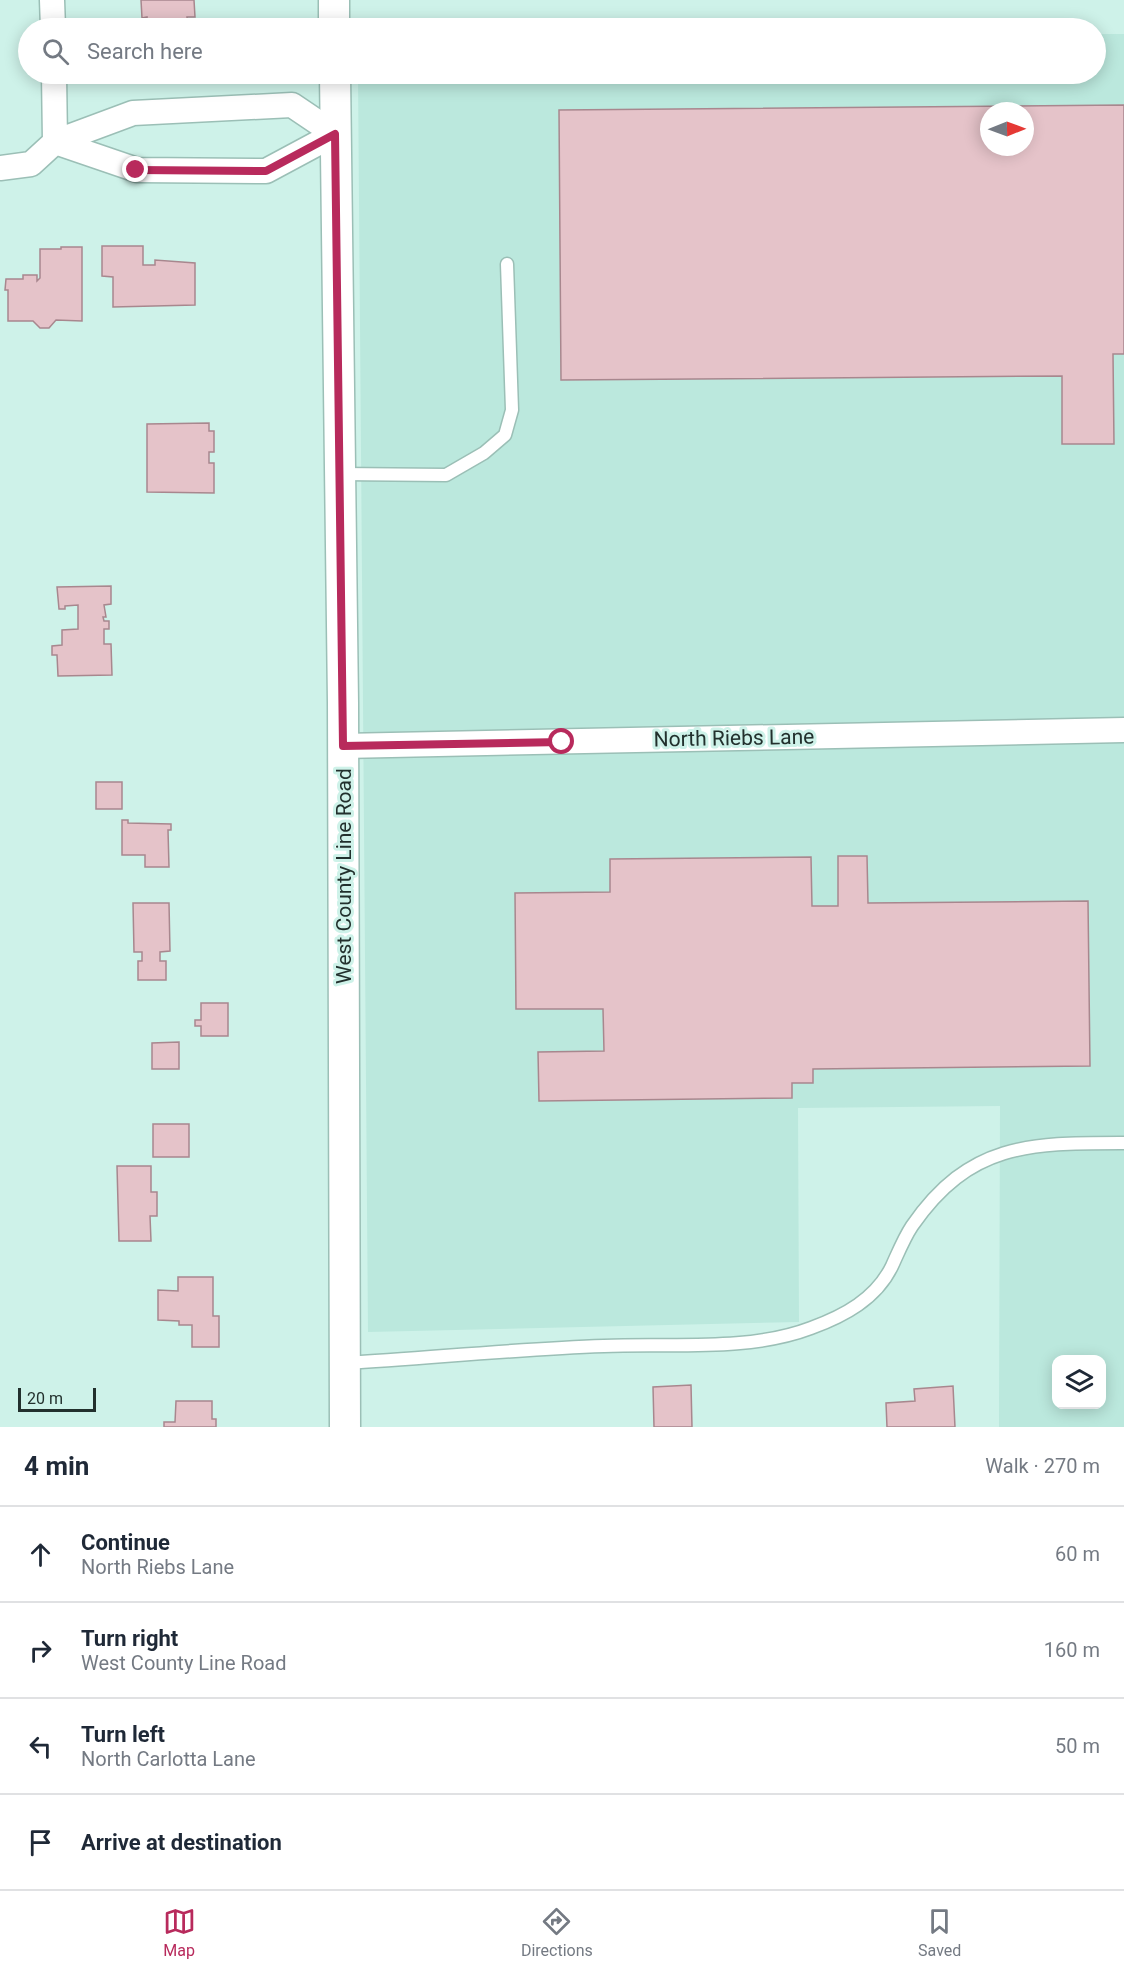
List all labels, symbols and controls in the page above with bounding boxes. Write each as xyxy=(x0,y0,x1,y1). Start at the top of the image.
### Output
search box xyxy=(18,18,1106,84)
icon: search xyxy=(39,35,72,68)
text: Search here xyxy=(87,39,203,64)
north arrow xyxy=(980,102,1034,156)
route end xyxy=(122,156,148,182)
street label: North Riebs Lane xyxy=(653,725,815,751)
route start xyxy=(548,728,574,754)
street label: West County Line Road xyxy=(332,768,356,984)
map controls xyxy=(1052,1355,1106,1409)
button: layers xyxy=(1052,1355,1106,1409)
scale bar xyxy=(18,1385,96,1412)
text: 20 m xyxy=(27,1389,63,1408)
text: 4 min xyxy=(24,1451,89,1481)
text: Walk · 270 m xyxy=(985,1454,1100,1478)
text: Continue xyxy=(81,1530,170,1555)
icon: ahead xyxy=(24,1538,57,1571)
text: 60 m xyxy=(1055,1542,1100,1566)
text: North Riebs Lane xyxy=(81,1555,234,1579)
text: Turn right xyxy=(81,1626,178,1651)
icon: right xyxy=(24,1634,57,1667)
text: 160 m xyxy=(1044,1638,1100,1662)
text: West County Line Road xyxy=(81,1651,286,1675)
text: Turn left xyxy=(81,1722,165,1747)
icon: left xyxy=(24,1730,57,1763)
text: 50 m xyxy=(1055,1734,1100,1758)
text: North Carlotta Lane xyxy=(81,1747,256,1771)
icon: arrive xyxy=(24,1826,57,1859)
text: Arrive at destination xyxy=(81,1830,282,1855)
tab: Map xyxy=(163,1905,196,1960)
tab: Directions xyxy=(521,1905,593,1960)
tab: Saved xyxy=(918,1905,961,1960)

